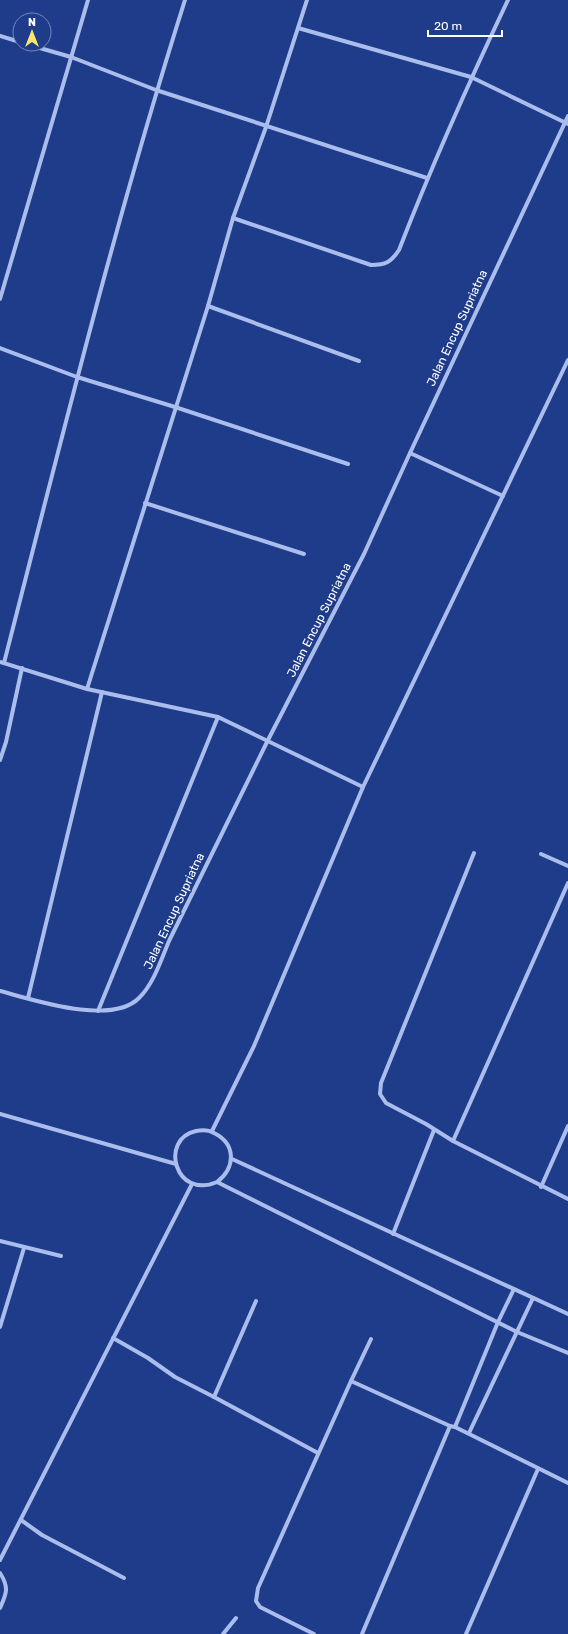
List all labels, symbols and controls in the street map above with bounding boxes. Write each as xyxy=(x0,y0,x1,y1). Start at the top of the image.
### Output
north arrow xyxy=(12,12,52,52)
scale bar xyxy=(428,12,502,38)
text: N xyxy=(28,16,36,29)
text: 20 m xyxy=(434,19,462,33)
street label: Jalan Encup Supriatna xyxy=(424,268,490,388)
street label: Jalan Encup Supriatna xyxy=(284,560,354,680)
street label: Jalan Encup Supriatna xyxy=(141,851,207,971)

